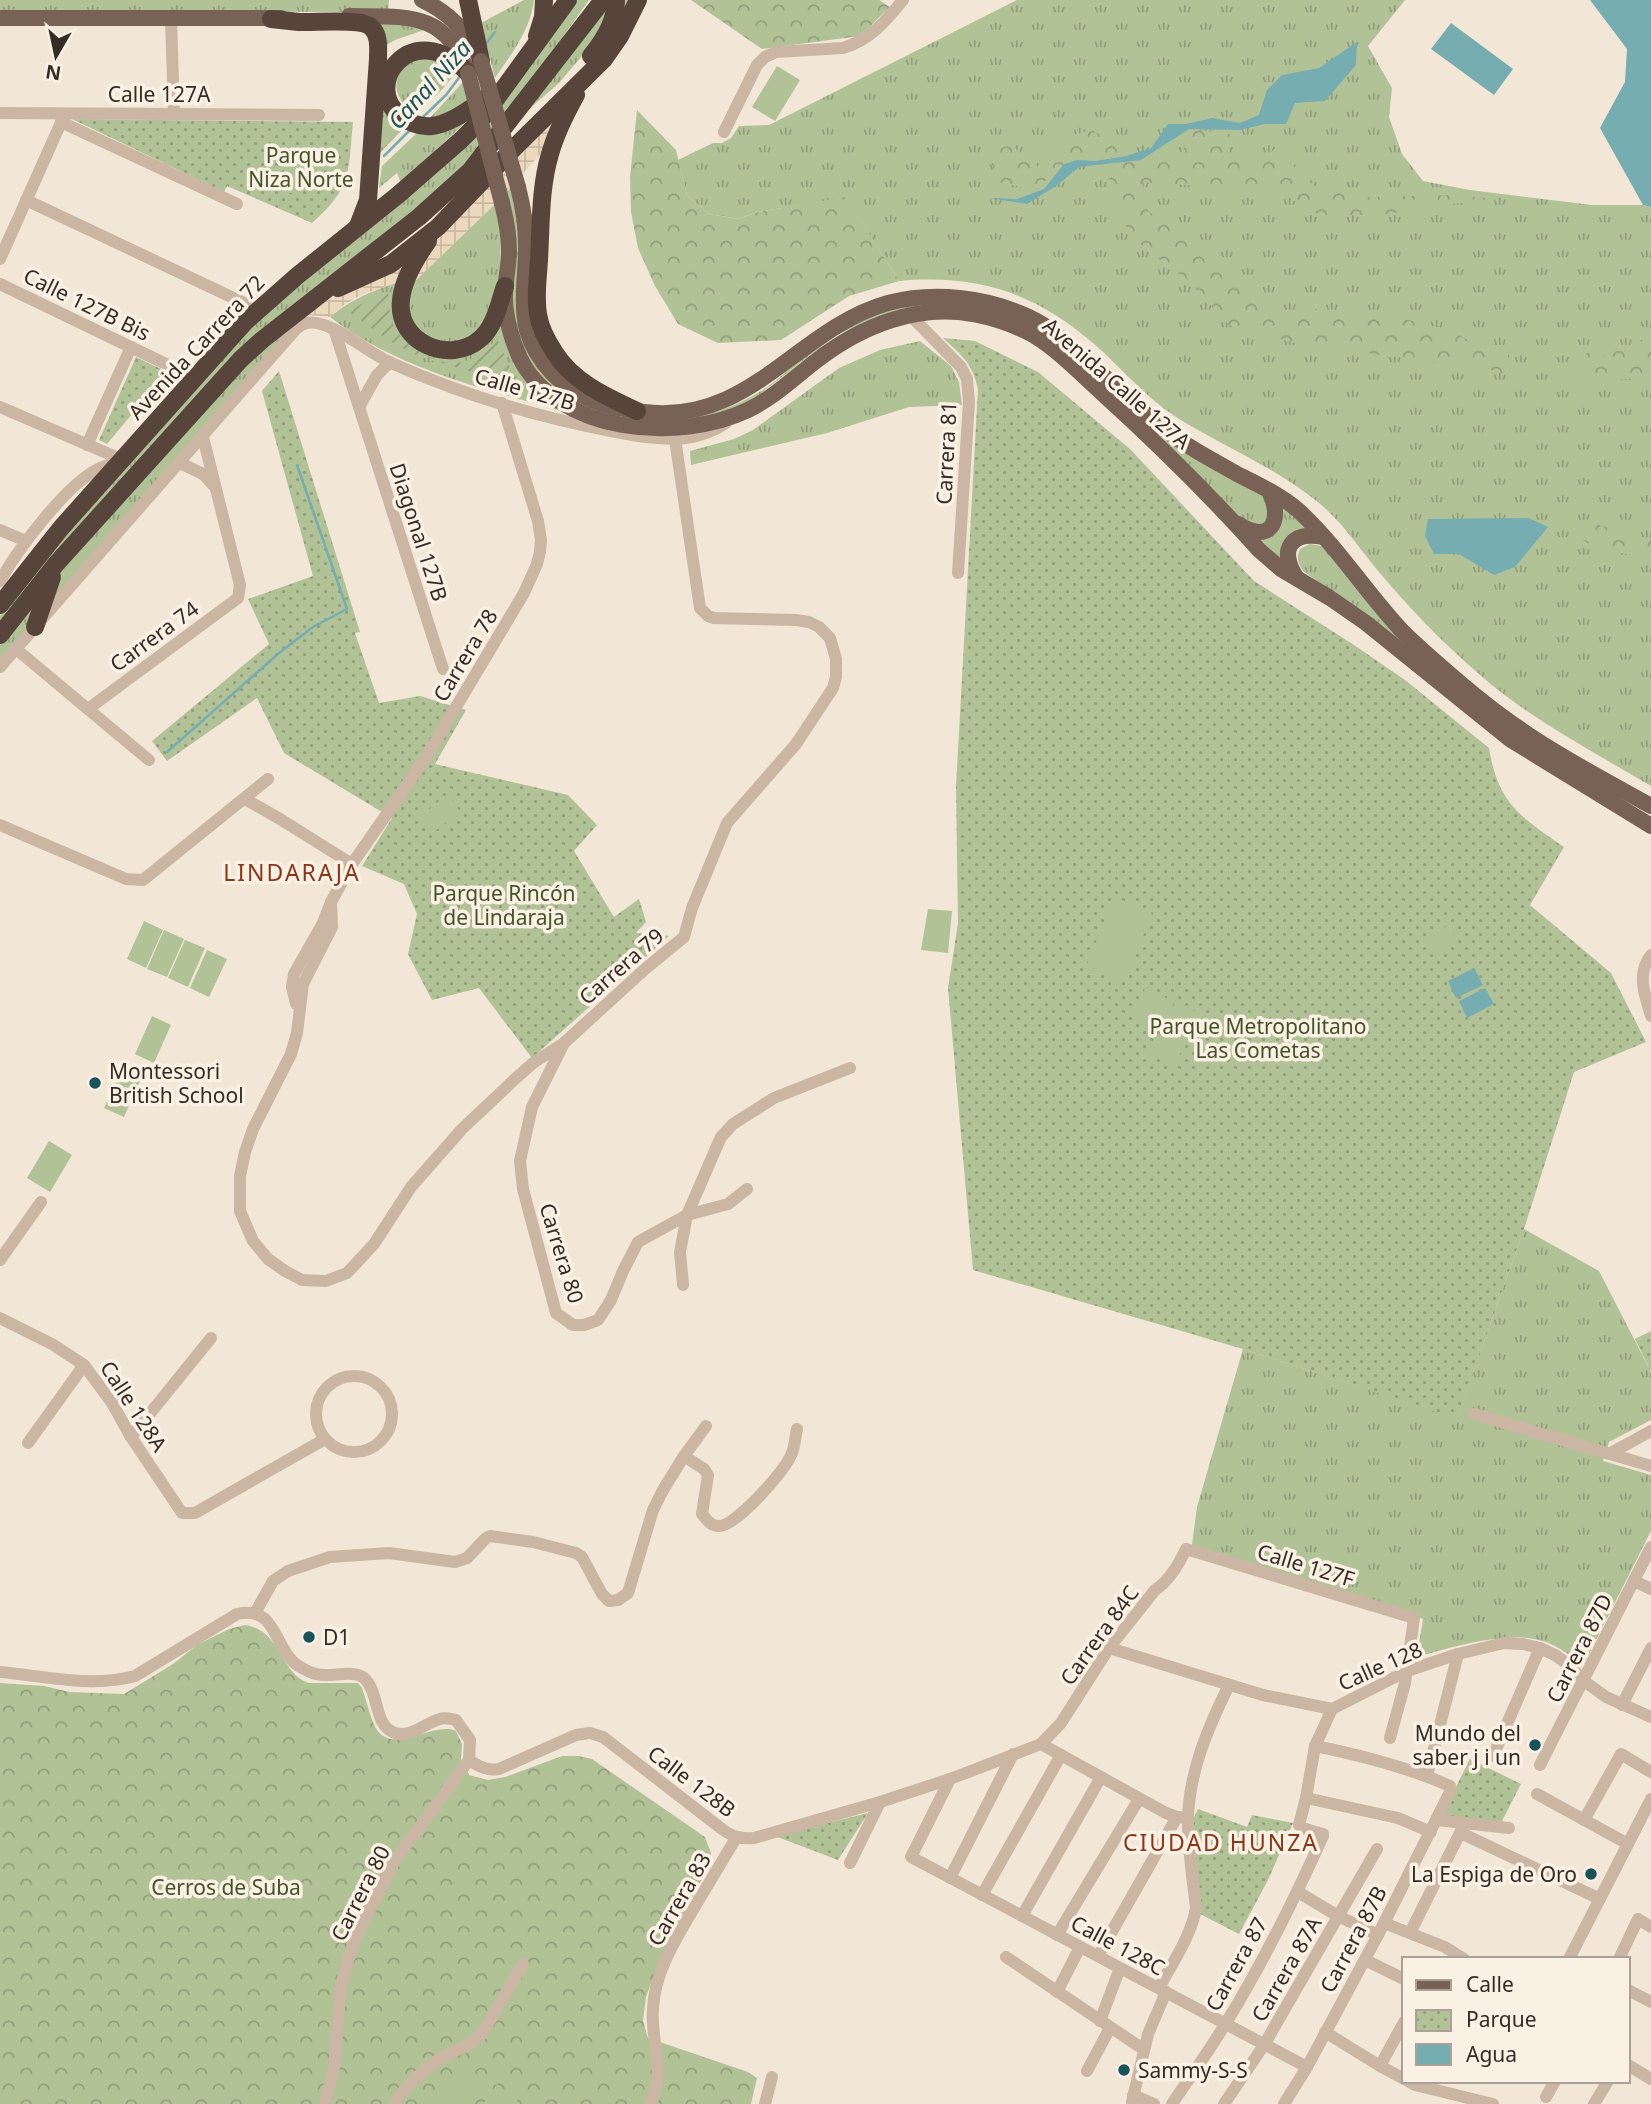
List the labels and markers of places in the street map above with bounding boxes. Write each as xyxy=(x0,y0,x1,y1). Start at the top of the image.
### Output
place label: Montessori British School xyxy=(109,1057,244,1109)
marker: Montessori British School xyxy=(87,1075,103,1091)
place label: D1 xyxy=(323,1623,350,1651)
marker: D1 xyxy=(301,1629,317,1645)
place label: Mundo del saber j i un xyxy=(1413,1719,1521,1771)
marker: Mundo del saber j i un xyxy=(1527,1737,1543,1753)
place label: La Espiga de Oro xyxy=(1411,1860,1577,1888)
marker: La Espiga de Oro xyxy=(1583,1866,1599,1882)
place label: Sammy-S-S xyxy=(1138,2056,1248,2084)
marker: Sammy-S-S xyxy=(1116,2062,1132,2078)

